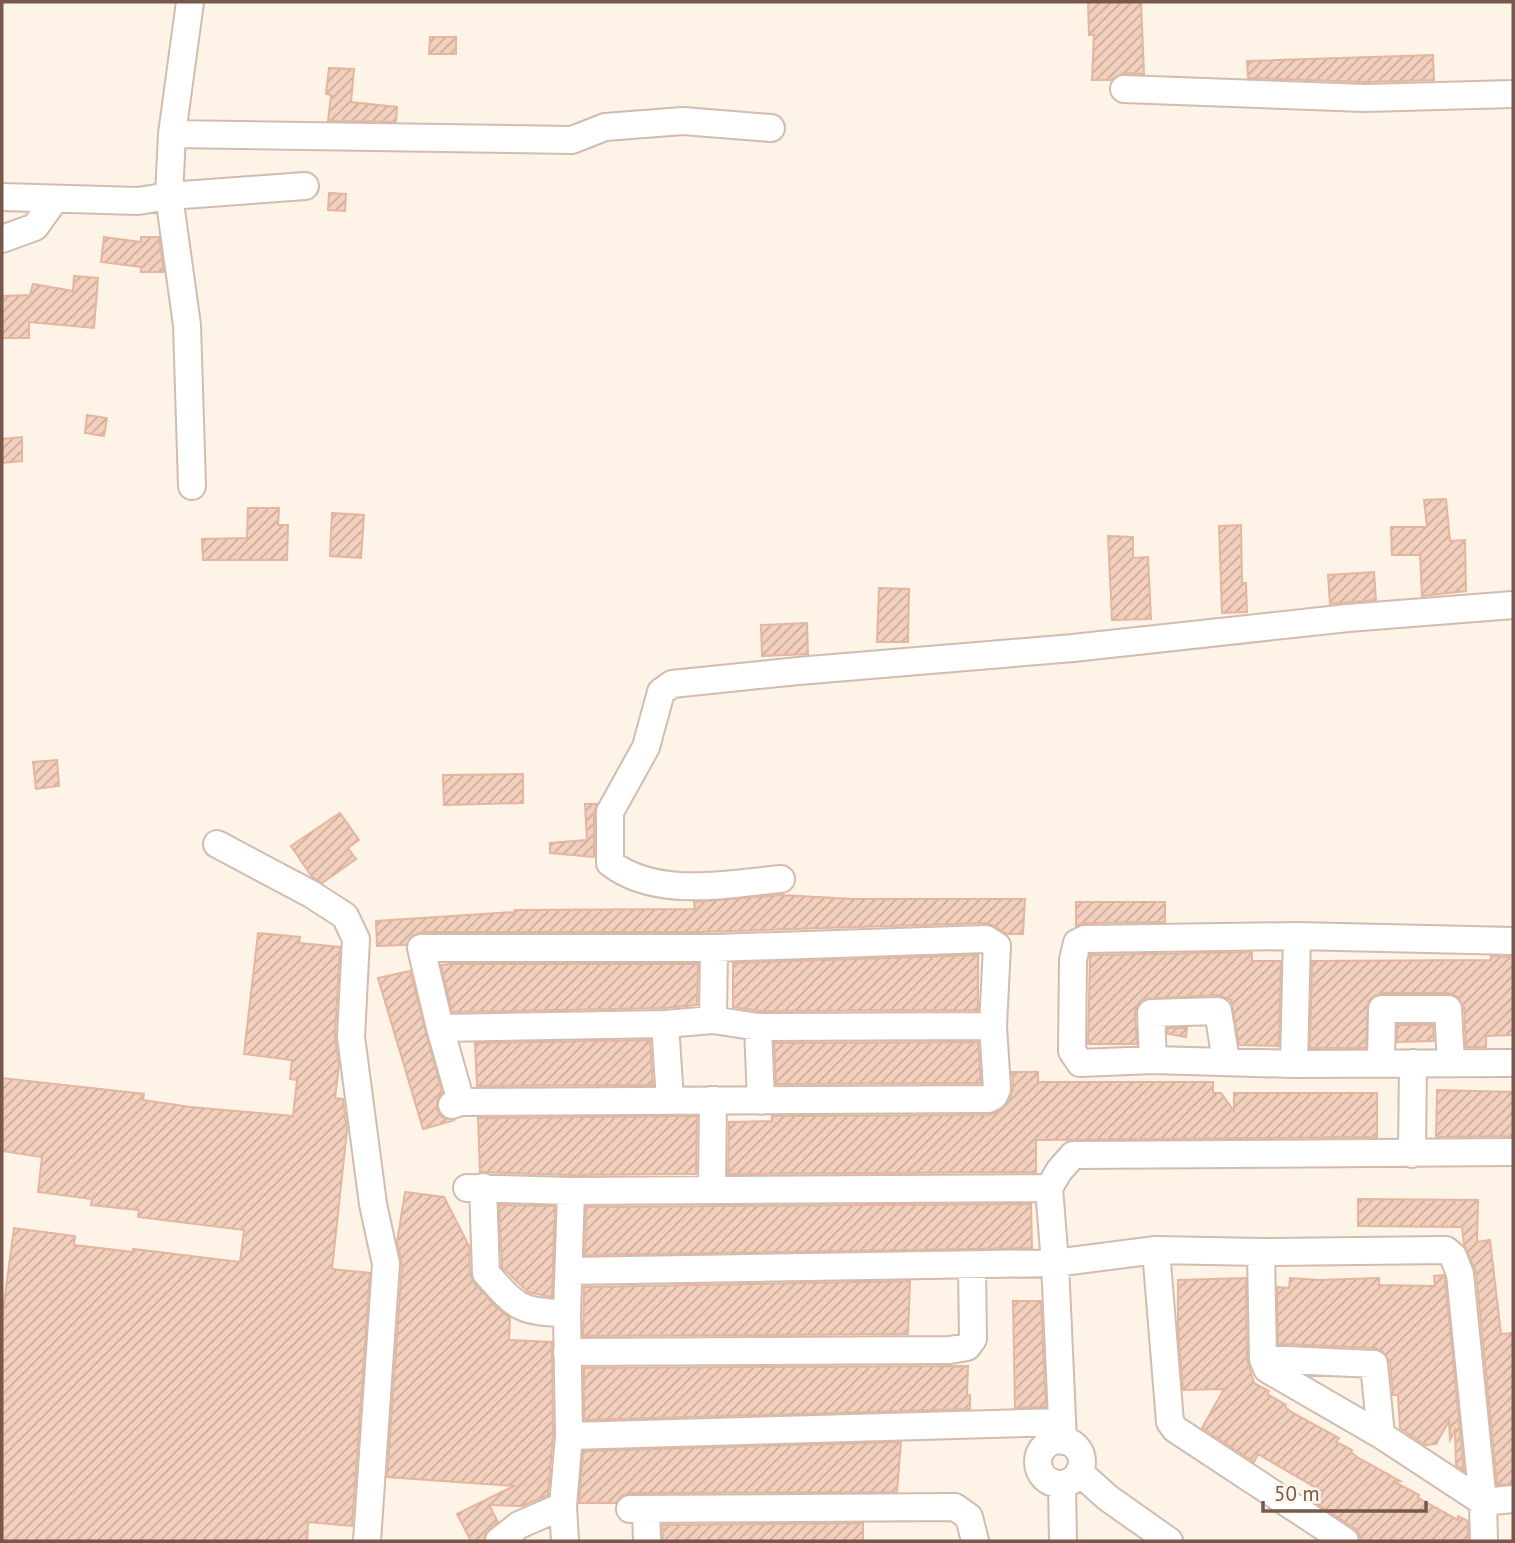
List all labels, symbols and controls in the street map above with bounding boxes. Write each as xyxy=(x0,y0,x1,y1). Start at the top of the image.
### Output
scale bar xyxy=(1263,1470,1426,1514)
text: 50 m xyxy=(1274,1480,1320,1507)

